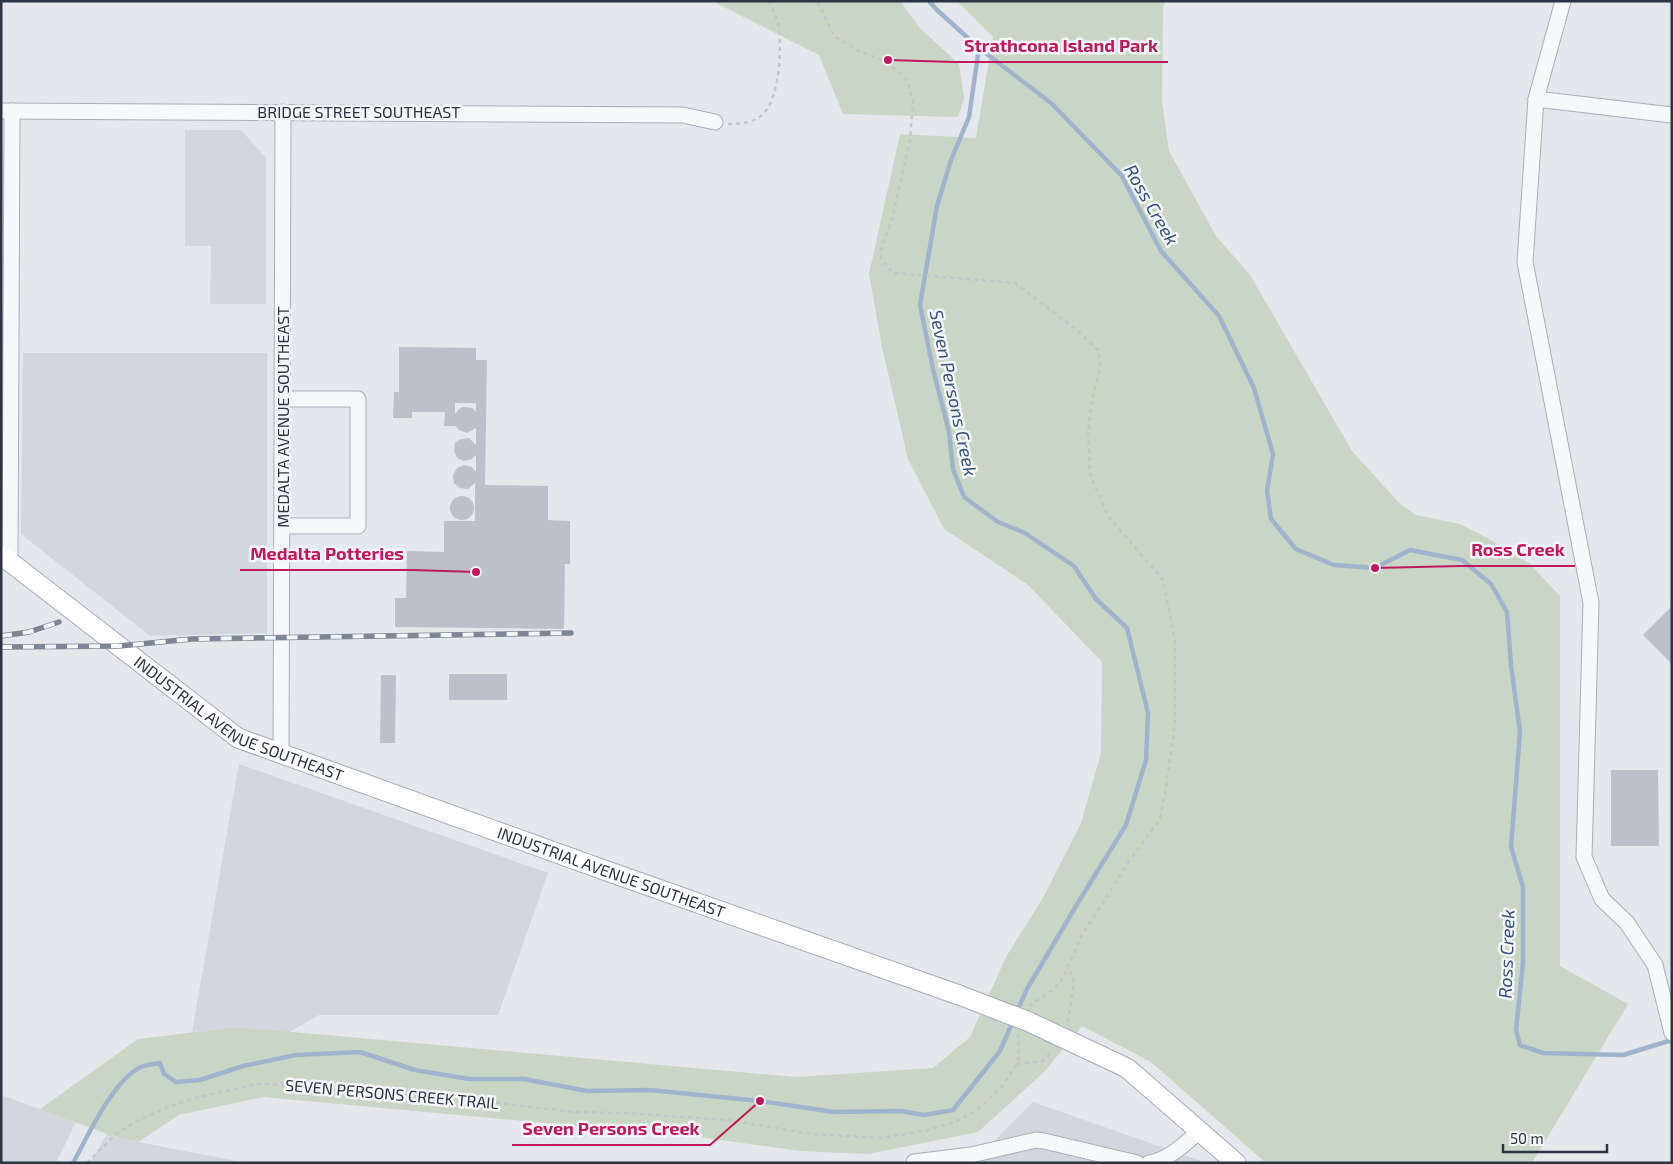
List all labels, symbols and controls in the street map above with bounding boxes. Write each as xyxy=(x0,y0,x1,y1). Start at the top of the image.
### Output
callout: Strathcona Island Park xyxy=(954,29,1168,62)
text: Strathcona Island Park xyxy=(964,34,1158,56)
street label: BRIDGE STREET SOUTHEAST xyxy=(257,102,461,121)
water label: Ross Creek xyxy=(1120,160,1184,249)
street label: MEDALTA AVENUE SOUTHEAST xyxy=(273,306,292,528)
water label: Seven Persons Creek xyxy=(926,308,982,478)
callout: Ross Creek xyxy=(1461,533,1575,566)
callout: Medalta Potteries xyxy=(240,537,413,570)
text: Ross Creek xyxy=(1471,538,1565,560)
text: Medalta Potteries xyxy=(250,542,404,564)
street label: INDUSTRIAL AVENUE SOUTHEAST xyxy=(131,651,346,784)
street label: INDUSTRIAL AVENUE SOUTHEAST xyxy=(495,822,728,921)
water label: Ross Creek xyxy=(1493,909,1519,999)
street label: SEVEN PERSONS CREEK TRAIL xyxy=(284,1075,500,1112)
callout: Seven Persons Creek xyxy=(512,1112,710,1145)
text: Seven Persons Creek xyxy=(522,1117,700,1139)
scale bar xyxy=(1503,1122,1607,1154)
text: 50 m xyxy=(1510,1129,1544,1147)

